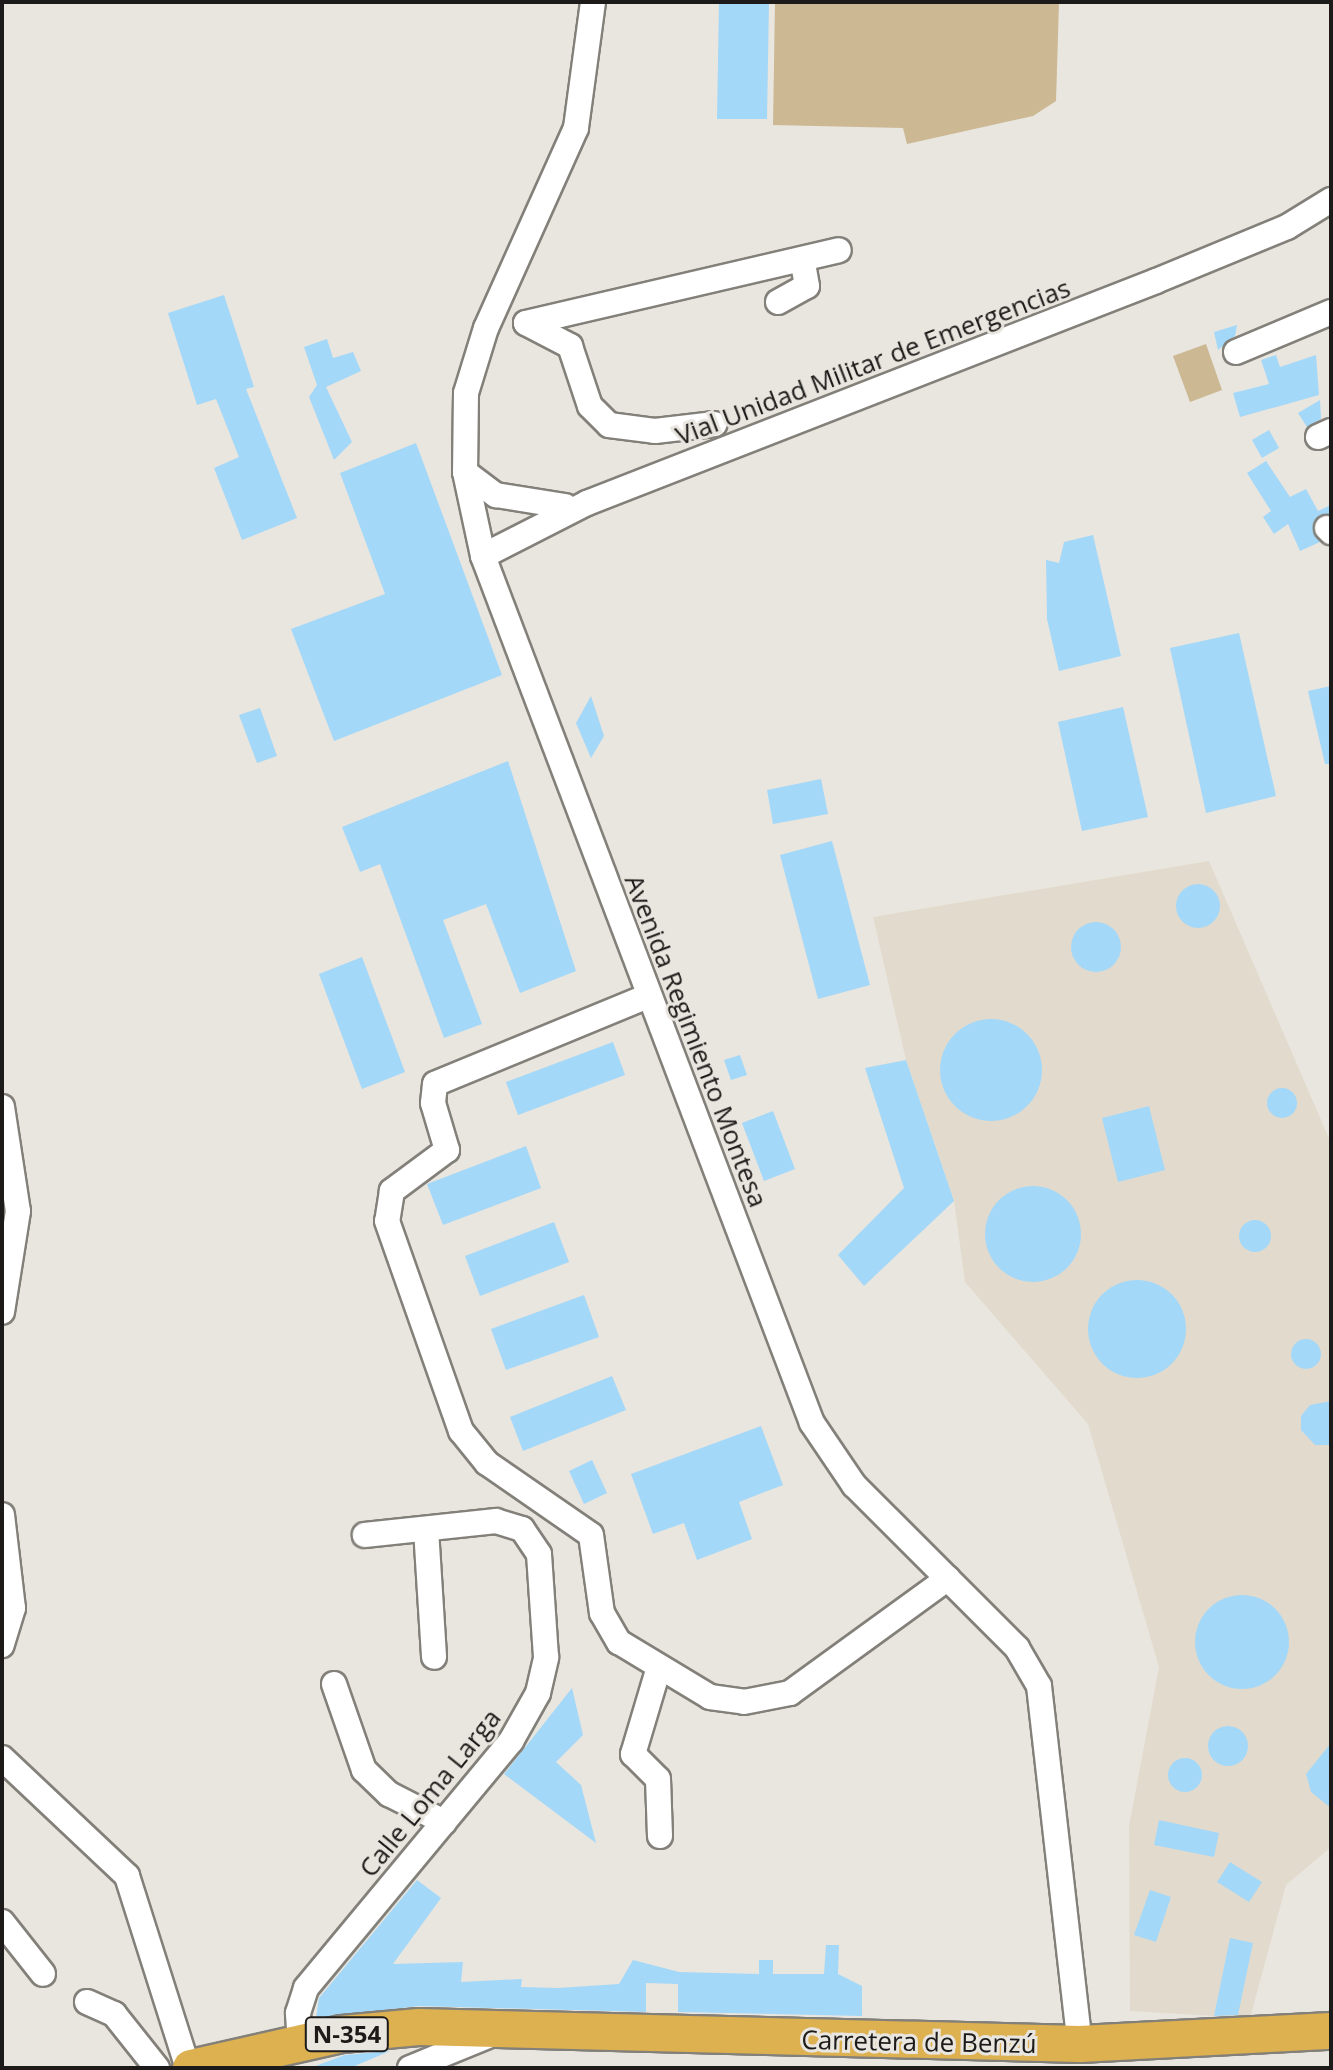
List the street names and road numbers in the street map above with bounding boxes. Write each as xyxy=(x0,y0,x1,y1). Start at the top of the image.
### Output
street label: Vial Unidad Militar de Emergencias xyxy=(671,272,1075,452)
street label: Avenida Regimiento Montesa xyxy=(618,870,774,1212)
street label: Calle Loma Larga xyxy=(353,1703,507,1883)
road number: N-354 xyxy=(303,2014,391,2054)
street label: Carretera de Benzú xyxy=(801,2024,1037,2060)

